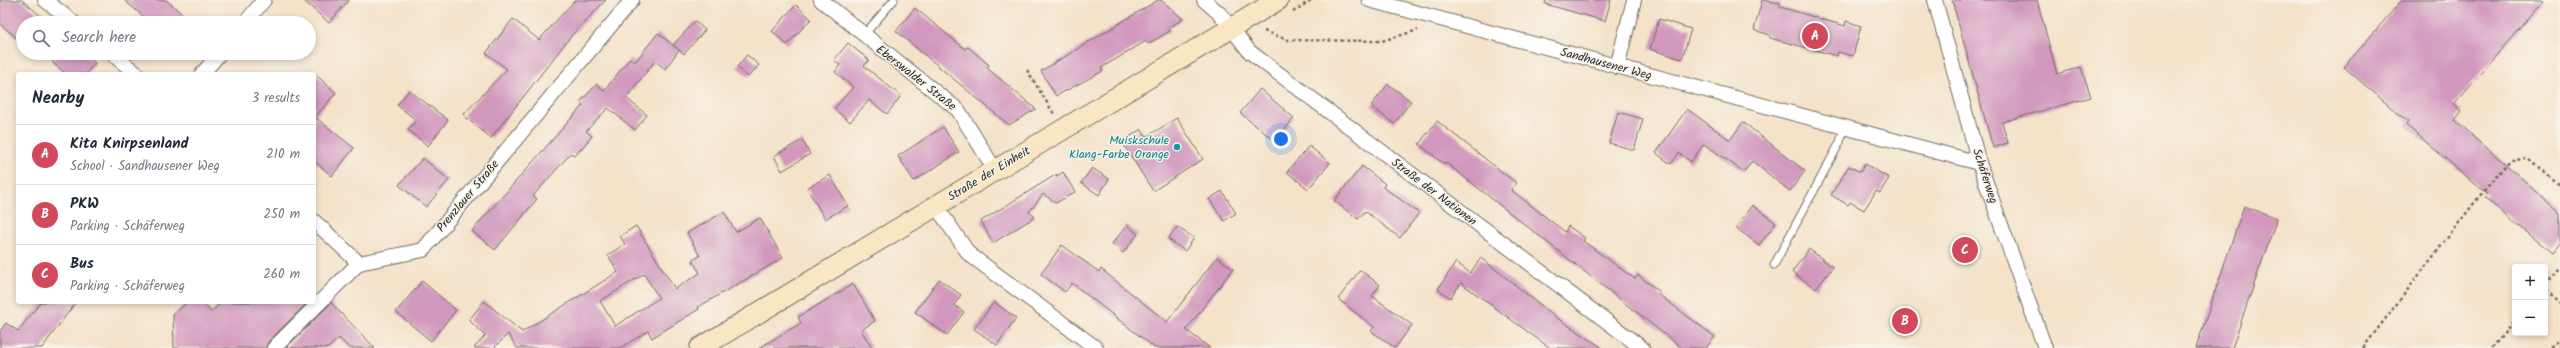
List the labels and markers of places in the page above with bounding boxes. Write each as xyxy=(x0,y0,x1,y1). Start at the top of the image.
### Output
pin: A xyxy=(1802,21,1828,51)
place label: Muiskschule Klang-Farbe Orange xyxy=(1069,131,1170,164)
marker: Muiskschule Klang-Farbe Orange xyxy=(1172,142,1182,152)
pin: C xyxy=(1952,235,1978,265)
pin: B xyxy=(1892,306,1918,336)

